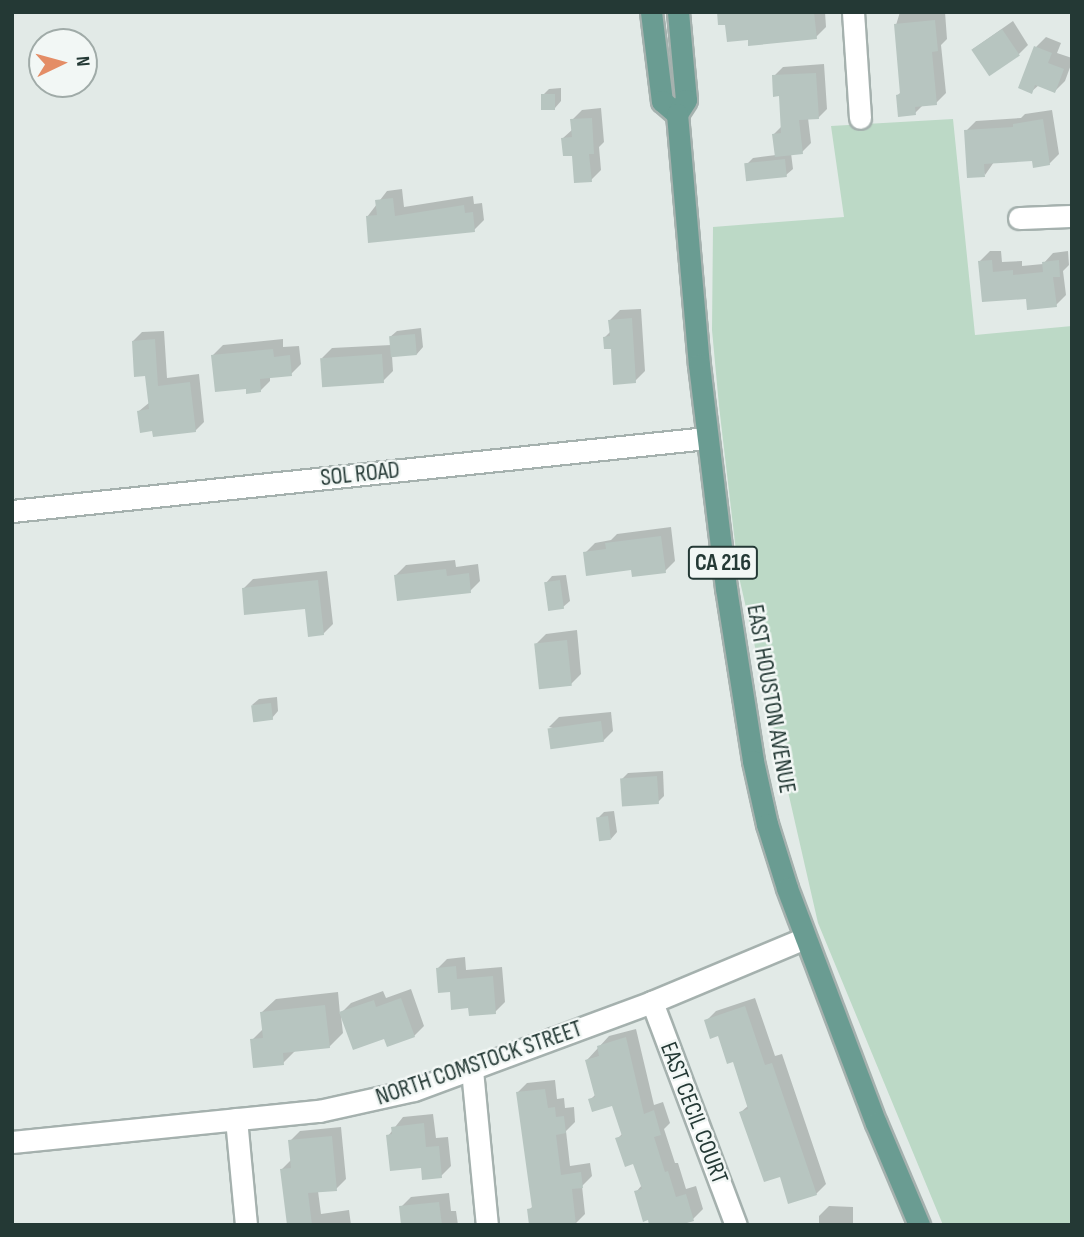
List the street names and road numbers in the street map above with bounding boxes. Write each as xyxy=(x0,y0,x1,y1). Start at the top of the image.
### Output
street label: SOL ROAD xyxy=(319,456,401,492)
road number: CA 216 xyxy=(686,544,760,582)
street label: EAST HOUSTON AVENUE xyxy=(740,602,802,796)
street label: NORTH COMSTOCK STREET xyxy=(372,1014,586,1112)
street label: EAST CECIL COURT xyxy=(654,1038,734,1188)

